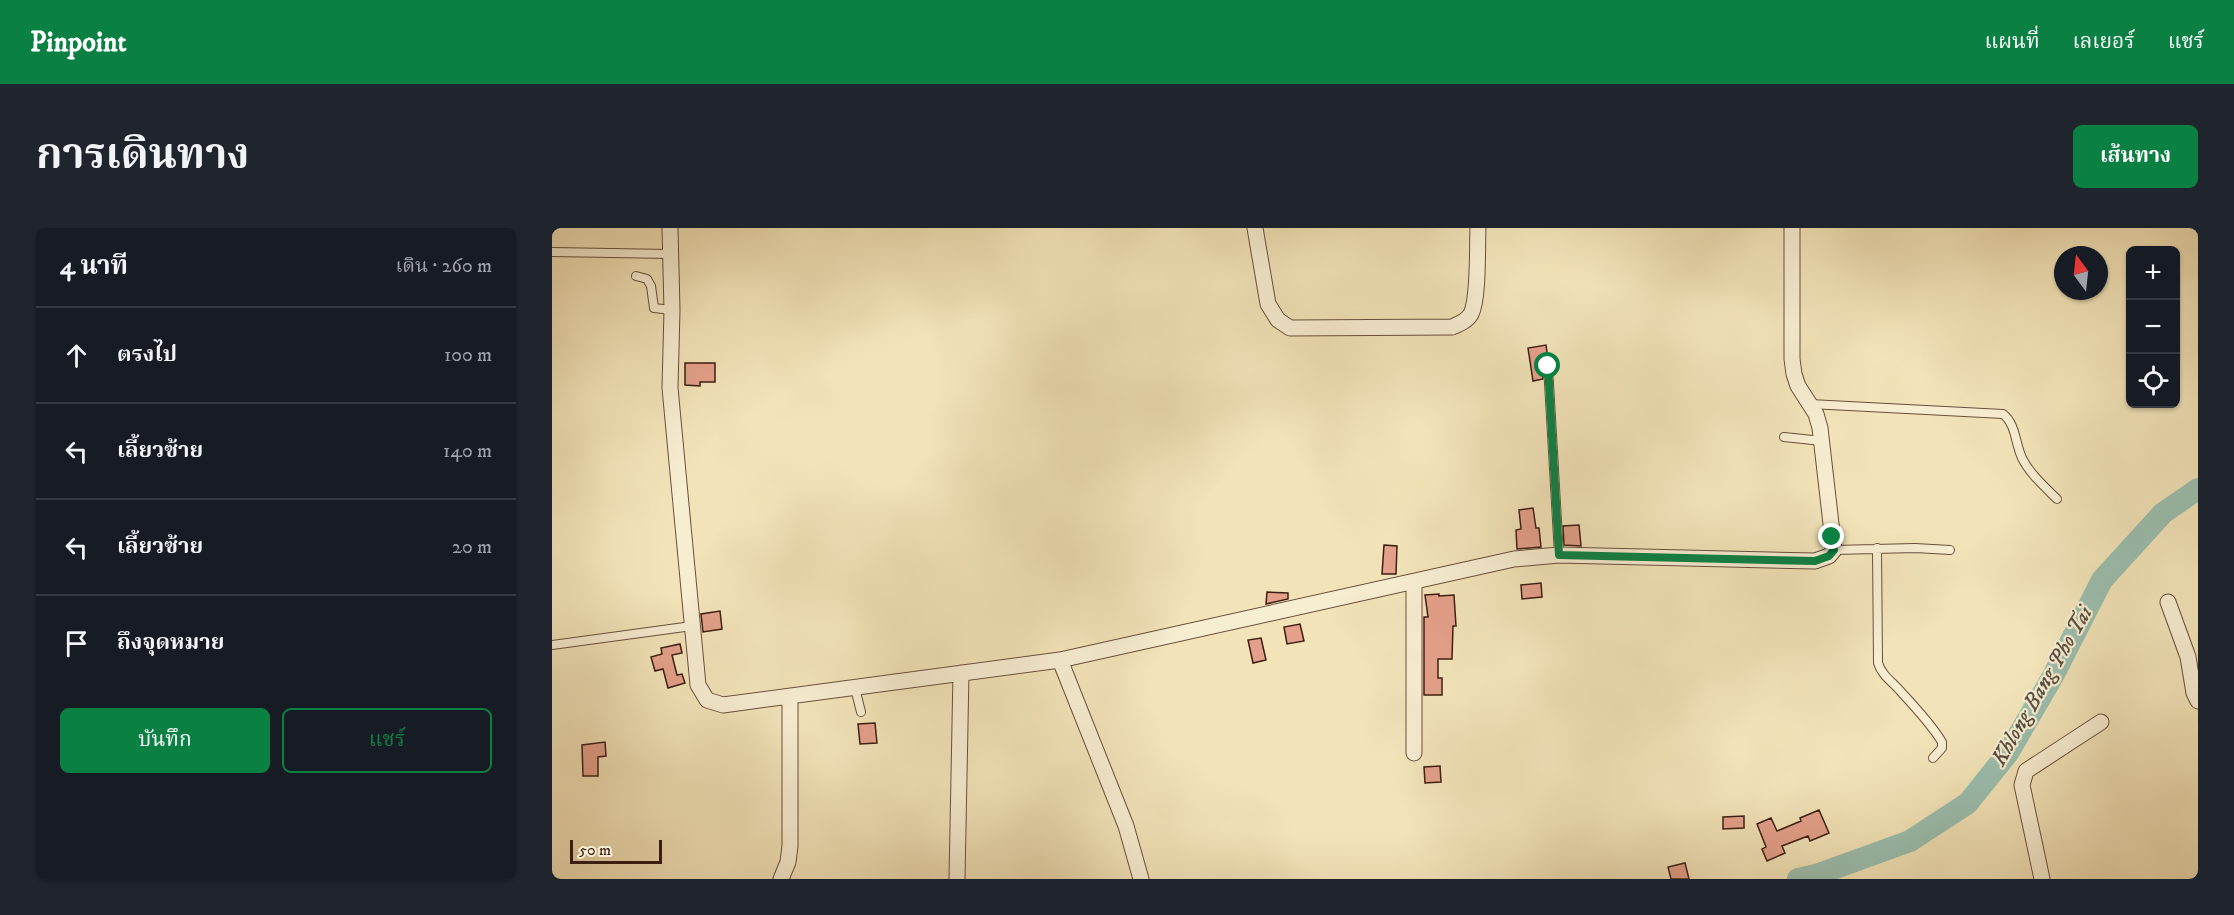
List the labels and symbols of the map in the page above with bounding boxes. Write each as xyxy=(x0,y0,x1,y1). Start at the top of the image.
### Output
north arrow xyxy=(2054,246,2108,300)
route start xyxy=(1534,352,1560,378)
route end xyxy=(1818,523,1844,549)
water label: Khlong Bang Pho Tai xyxy=(1985,600,2099,771)
scale bar xyxy=(570,837,662,864)

